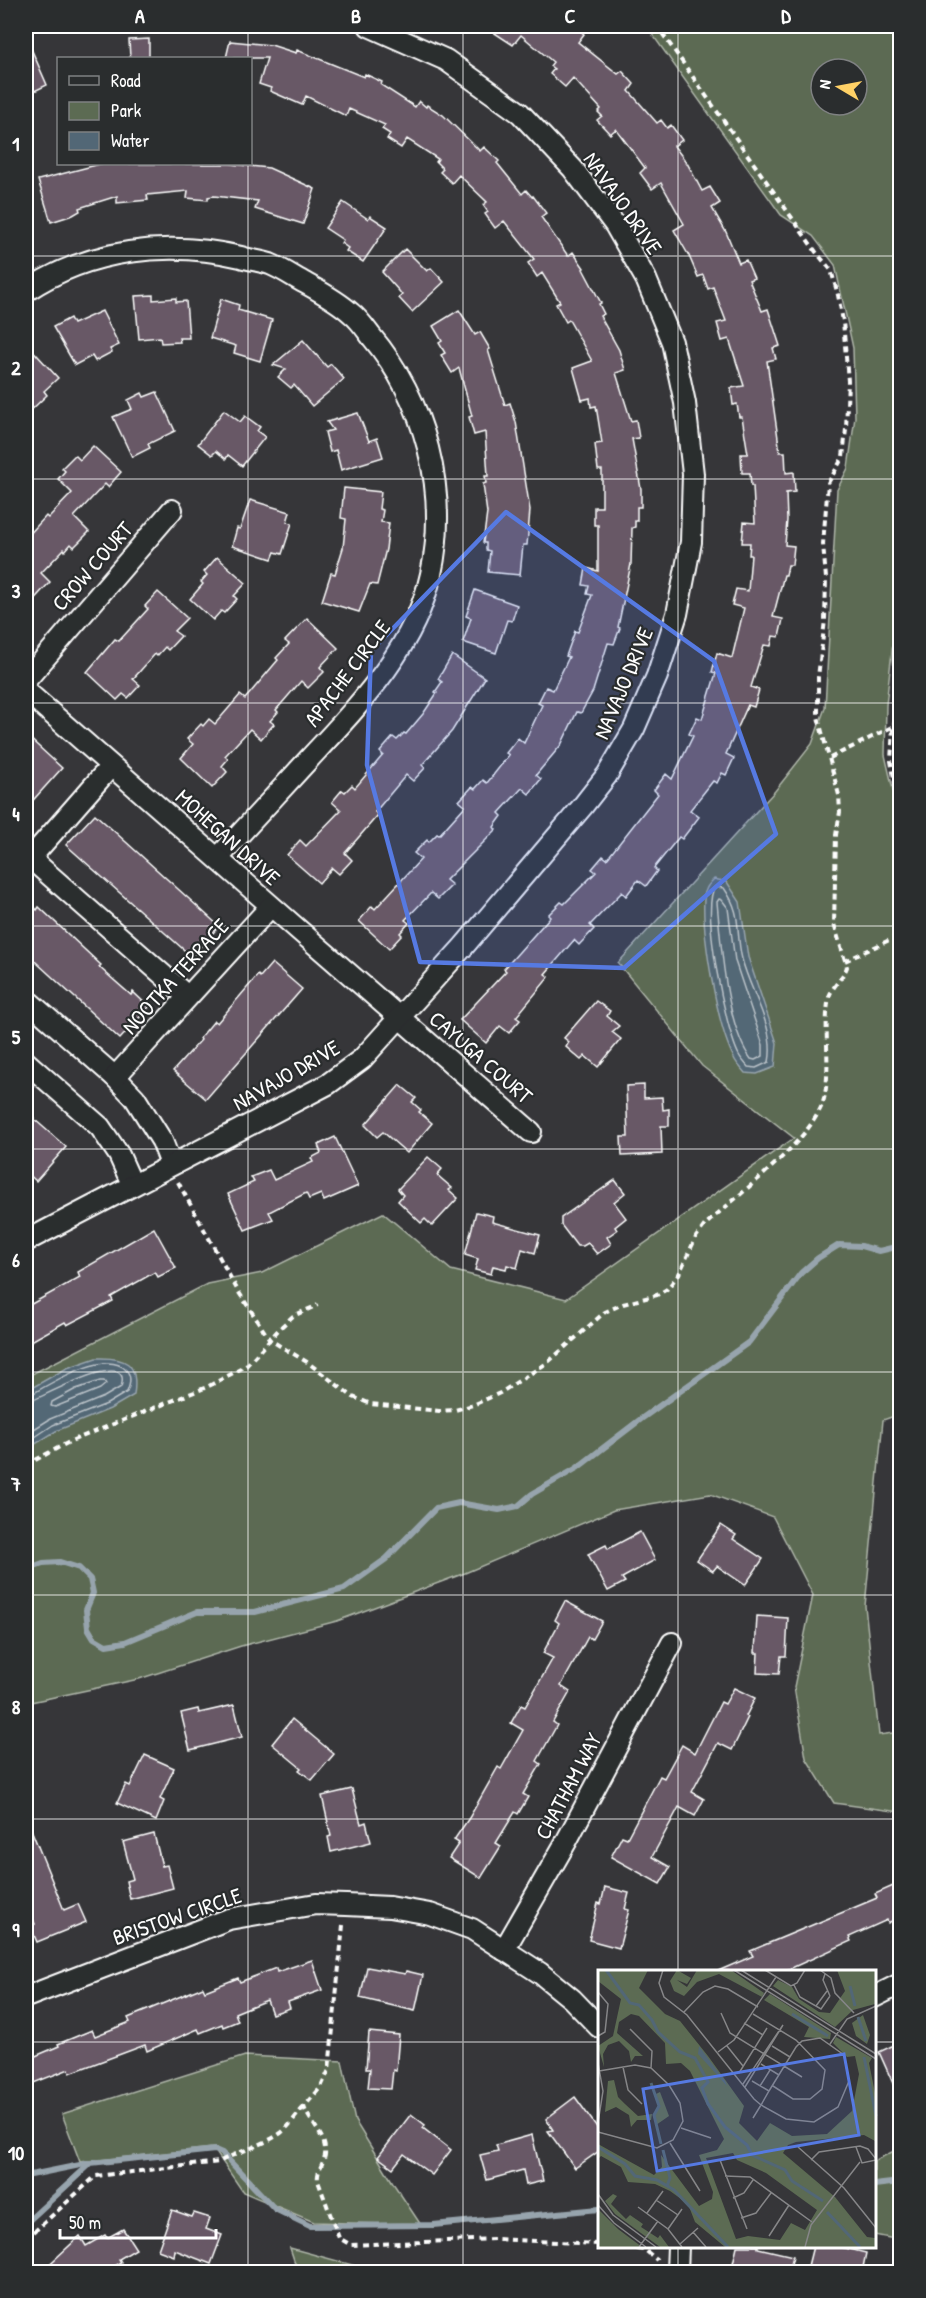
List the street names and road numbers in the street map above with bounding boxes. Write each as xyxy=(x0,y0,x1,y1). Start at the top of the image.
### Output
street label: NAVAJO DRIVE xyxy=(577,146,669,260)
street label: CROW COURT xyxy=(45,514,140,617)
street label: APACHE CIRCLE xyxy=(297,613,397,732)
street label: NAVAJO DRIVE xyxy=(586,622,660,743)
street label: MOHEGAN DRIVE xyxy=(169,782,287,892)
street label: NOOTKA TERRACE xyxy=(115,911,235,1040)
street label: CAYUGA COURT xyxy=(423,1004,540,1111)
street label: NAVAJO DRIVE xyxy=(227,1032,345,1118)
street label: CHATHAM WAY xyxy=(527,1727,609,1845)
street label: BRISTOW CIRCLE xyxy=(108,1880,246,1952)

